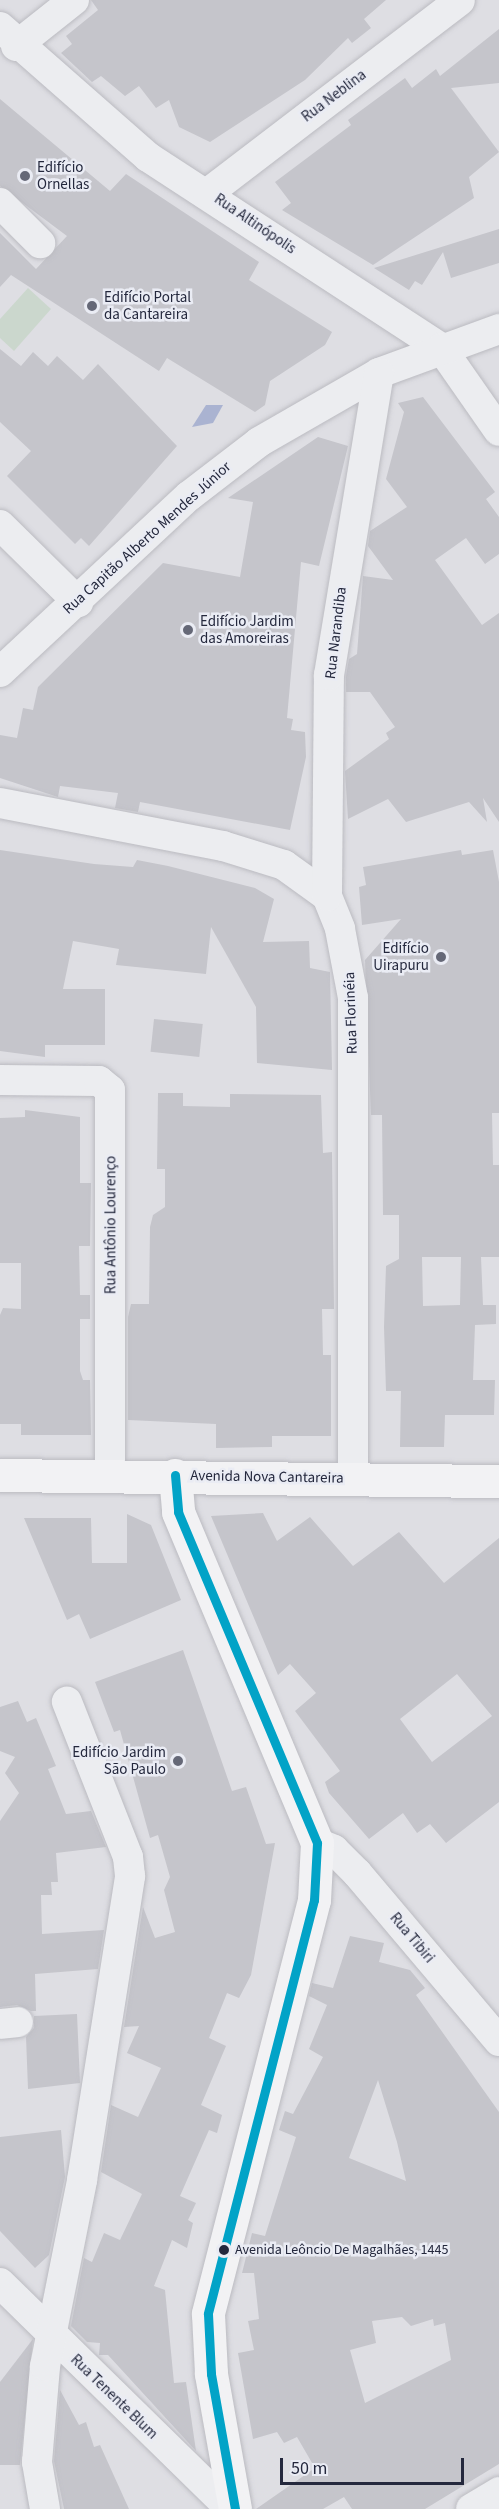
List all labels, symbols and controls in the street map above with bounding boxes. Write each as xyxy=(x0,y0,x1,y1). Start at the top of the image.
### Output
street label: Rua Neblina xyxy=(298,66,370,126)
place label: Edifício Ornellas xyxy=(37,158,89,193)
marker: Edifício Ornellas xyxy=(18,169,32,183)
street label: Rua Altinópolis xyxy=(211,190,299,258)
place label: Edifício Portal da Cantareira xyxy=(104,288,191,323)
marker: Edifício Portal da Cantareira xyxy=(85,299,99,313)
street label: Rua Capitão Alberto Mendes Júnior xyxy=(59,458,235,618)
street label: Rua Narandiba xyxy=(321,586,351,680)
place label: Edifício Jardim das Amoreiras xyxy=(200,612,294,647)
marker: Edifício Jardim das Amoreiras xyxy=(181,623,195,637)
place label: Edifício Uirapuru xyxy=(373,939,429,974)
marker: Edifício Uirapuru xyxy=(434,950,448,964)
street label: Rua Florinéia xyxy=(341,972,361,1054)
street label: Rua Antônio Lourenço xyxy=(102,1156,120,1294)
street label: Avenida Nova Cantareira xyxy=(190,1467,344,1487)
place label: Edifício Jardim São Paulo xyxy=(72,1743,166,1778)
marker: Edifício Jardim São Paulo xyxy=(171,1754,185,1768)
street label: Rua Tibiri xyxy=(386,1909,438,1967)
place label: Avenida Leôncio De Magalhães, 1445 xyxy=(235,2242,448,2258)
marker: Avenida Leôncio De Magalhães, 1445 xyxy=(218,2244,230,2256)
street label: Rua Tenente Blum xyxy=(67,2351,161,2443)
scale bar xyxy=(283,2446,468,2484)
text: 50 m xyxy=(291,2456,327,2481)

